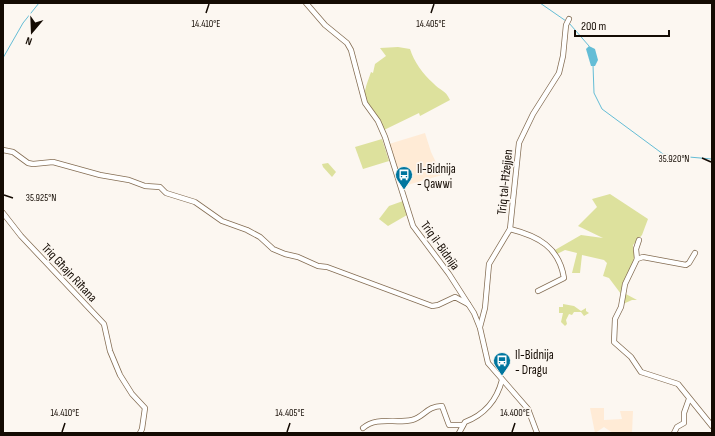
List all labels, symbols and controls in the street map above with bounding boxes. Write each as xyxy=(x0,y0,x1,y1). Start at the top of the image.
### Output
north arrow xyxy=(12,12,52,52)
scale bar xyxy=(575,12,669,38)
text: 14.410°E xyxy=(192,18,220,30)
text: 14.405°E xyxy=(416,18,446,30)
text: 200 m xyxy=(581,19,607,34)
text: N xyxy=(24,34,34,48)
street label: Triq tal-Ħżejjen xyxy=(494,149,516,216)
text: 35.920°N xyxy=(659,153,689,165)
place label: Il-Bidnija - Qawwi xyxy=(417,161,456,192)
bus stop icon: Il-Bidnija - Qawwi xyxy=(394,165,414,190)
text: 35.925°N xyxy=(26,192,56,204)
street label: Triq il-Bidnija xyxy=(417,218,463,273)
street label: Triq Għajn Riħana xyxy=(38,240,101,305)
place label: Il-Bidnija - Dragu xyxy=(515,347,554,378)
bus stop icon: Il-Bidnija - Dragu xyxy=(492,351,512,376)
text: 14.410°E xyxy=(51,407,79,419)
text: 14.405°E xyxy=(275,407,305,419)
text: 14.400°E xyxy=(500,407,530,419)

